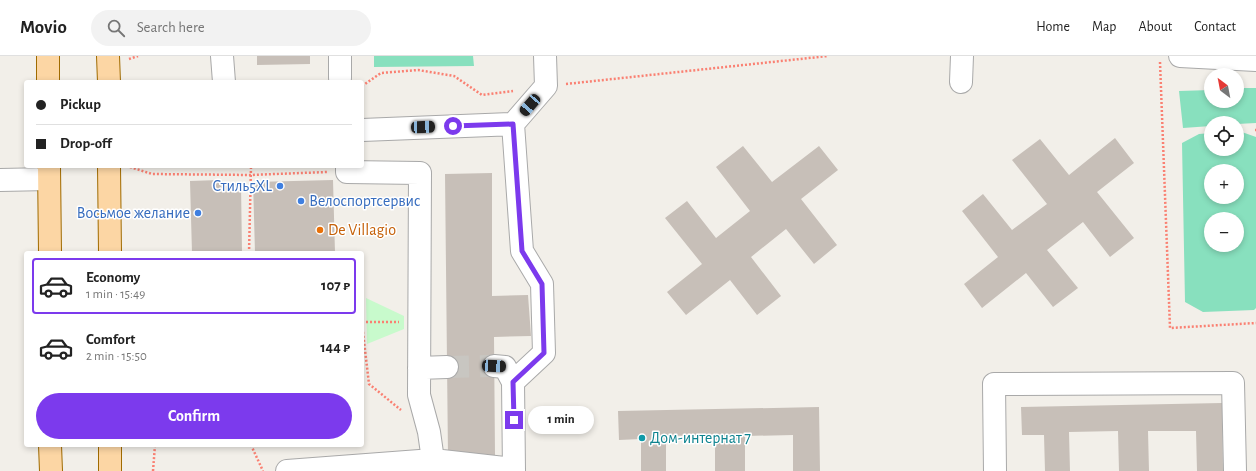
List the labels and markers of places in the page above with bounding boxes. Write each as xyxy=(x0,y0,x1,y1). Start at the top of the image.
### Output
place label: Стиль5XL xyxy=(212,178,272,194)
marker: Стиль5XL xyxy=(275,181,285,191)
place label: Велоспортсервис xyxy=(309,193,420,209)
marker: Велоспортсервис xyxy=(296,196,306,206)
place label: Восьмое желание xyxy=(77,205,190,221)
marker: Восьмое желание xyxy=(193,208,203,218)
place label: De Villagio xyxy=(328,222,396,238)
marker: De Villagio xyxy=(315,225,325,235)
place label: Дом-интернат 7 xyxy=(650,430,751,446)
marker: Дом-интернат 7 xyxy=(637,433,647,443)

